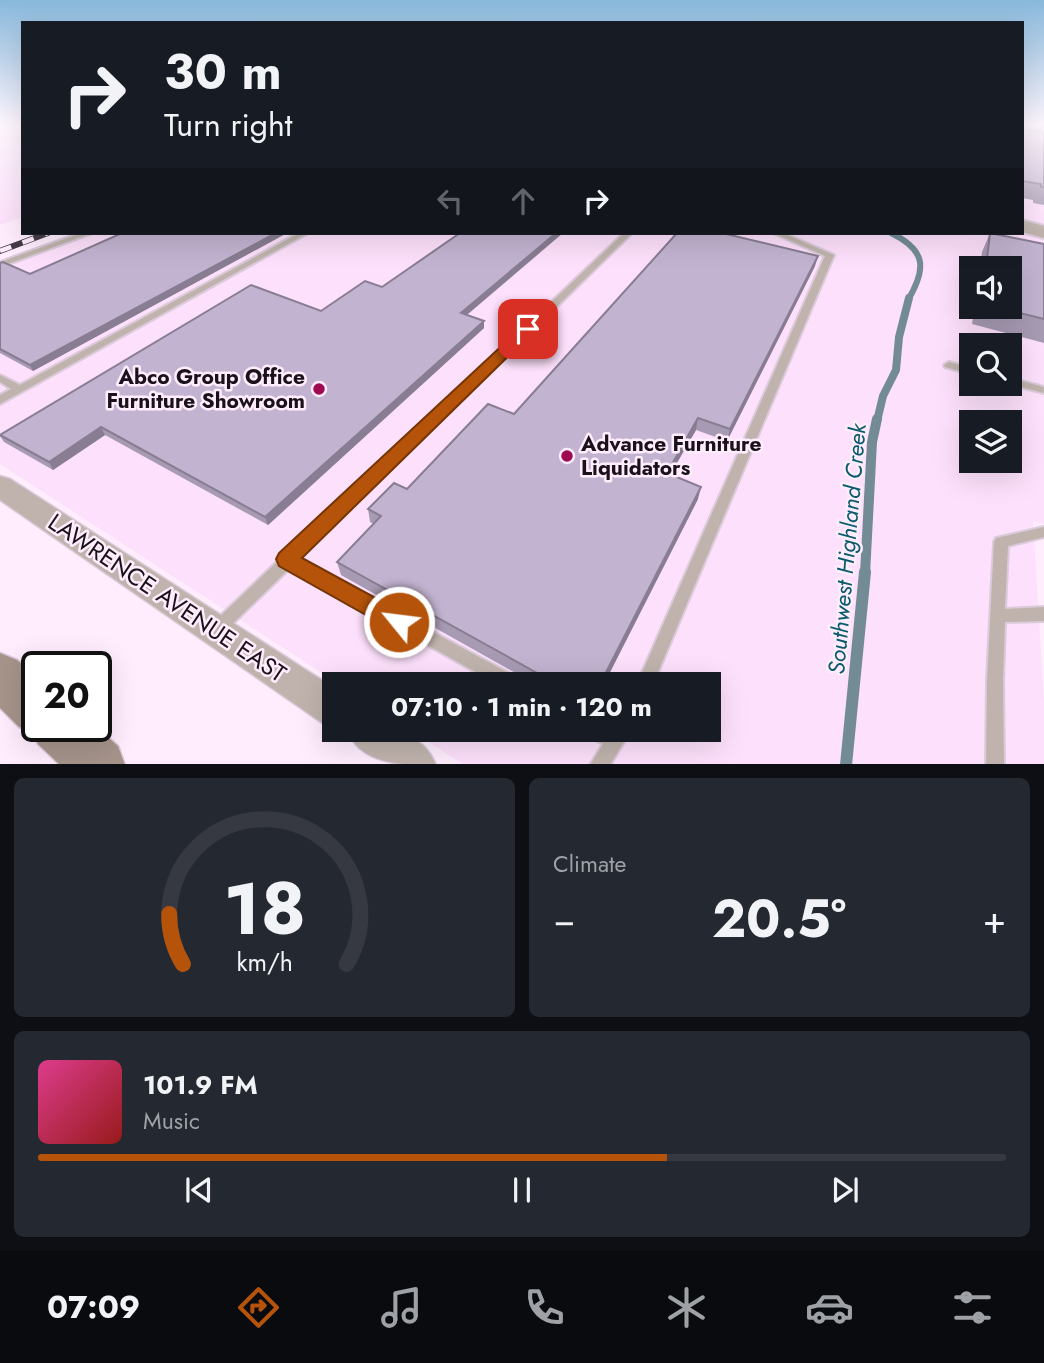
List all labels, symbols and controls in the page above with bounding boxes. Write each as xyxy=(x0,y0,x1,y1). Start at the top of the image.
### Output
text: 30 m xyxy=(164,37,282,107)
icon: right xyxy=(49,49,140,140)
text: Turn right xyxy=(164,102,293,148)
icon: left xyxy=(431,182,469,220)
icon: ahead xyxy=(504,182,542,220)
icon: right xyxy=(577,182,615,220)
map controls xyxy=(959,256,1022,473)
button: sound xyxy=(959,256,1022,319)
pin xyxy=(498,299,558,359)
icon: arrive xyxy=(509,310,547,348)
button: search xyxy=(959,333,1022,396)
place label: Abco Group Office Furniture Showroom xyxy=(106,362,305,416)
marker: Abco Group Office Furniture Showroom xyxy=(311,381,327,397)
button: layers xyxy=(959,410,1022,473)
water label: Southwest Highland Creek xyxy=(819,421,875,676)
place label: Advance Furniture Liquidators xyxy=(580,429,761,483)
marker: Advance Furniture Liquidators xyxy=(559,448,575,464)
street label: LAWRENCE AVENUE EAST xyxy=(41,505,293,691)
position arrow xyxy=(362,585,436,659)
speed limit sign: 20 xyxy=(21,651,112,742)
text: 07:10 · 1 min · 120 m xyxy=(391,688,652,726)
text: Climate xyxy=(553,847,626,881)
text: 18 xyxy=(223,856,306,961)
text: 20.5° xyxy=(712,881,846,957)
text: − xyxy=(553,892,575,947)
text: + xyxy=(983,892,1006,947)
text: km/h xyxy=(236,943,293,979)
text: 101.9 FM xyxy=(143,1066,258,1104)
text: Music xyxy=(143,1104,200,1138)
icon: previous xyxy=(180,1171,218,1209)
icon: pause xyxy=(503,1171,541,1209)
icon: next xyxy=(826,1171,864,1209)
icon: directions xyxy=(234,1283,283,1332)
icon: music xyxy=(377,1283,426,1332)
icon: phone xyxy=(520,1283,569,1332)
icon: climate xyxy=(662,1283,711,1332)
icon: car xyxy=(805,1283,854,1332)
icon: filters xyxy=(948,1283,997,1332)
text: 07:09 xyxy=(47,1284,140,1330)

